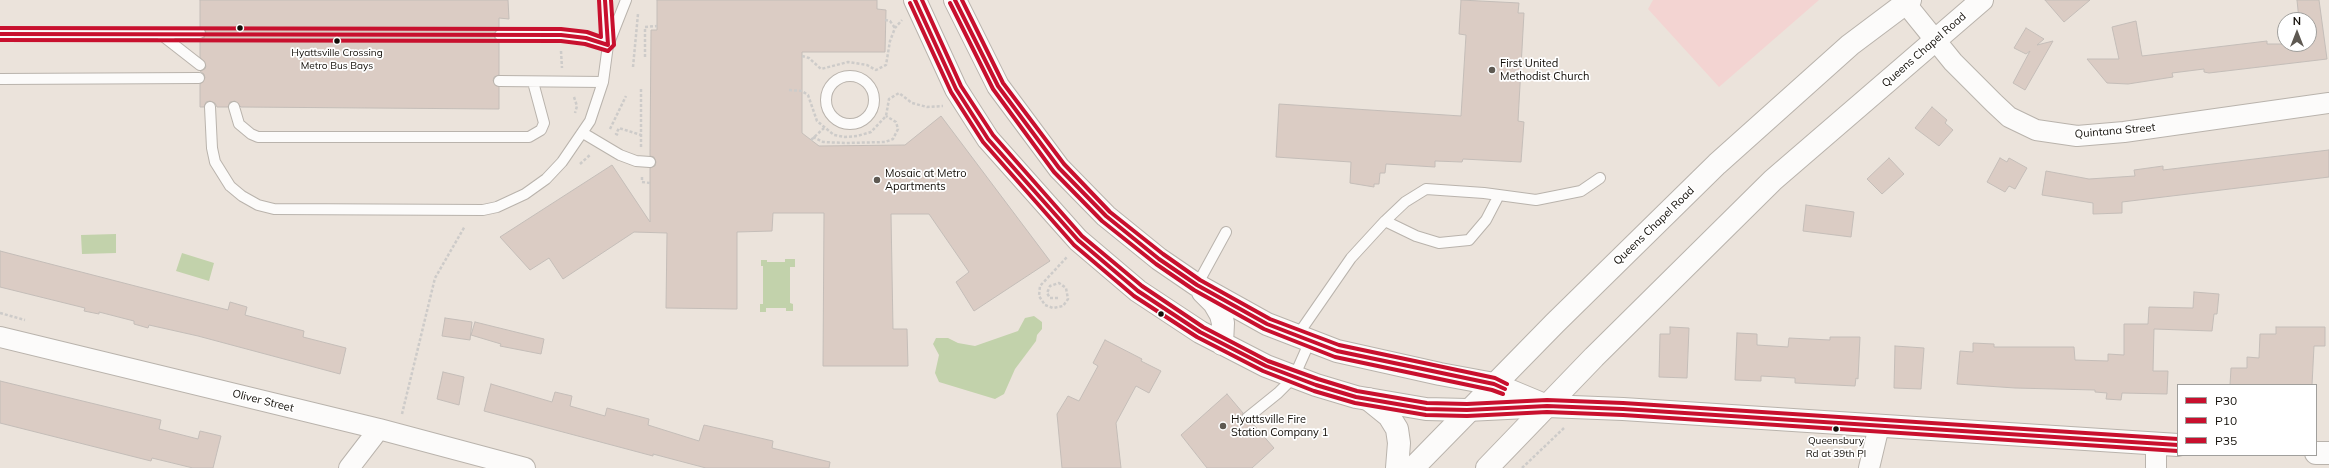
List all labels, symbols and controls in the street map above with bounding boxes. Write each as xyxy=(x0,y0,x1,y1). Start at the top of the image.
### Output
street label: Queens Chapel Road xyxy=(1879,10,1969,90)
north arrow xyxy=(2277,12,2317,52)
text: N xyxy=(2293,14,2301,28)
unlabelled marker xyxy=(235,23,245,33)
marker: Hyattsville Crossing Metro Bus Bays xyxy=(332,36,342,46)
place label: Hyattsville Crossing Metro Bus Bays xyxy=(291,47,383,70)
place label: First United Methodist Church xyxy=(1500,57,1589,83)
marker: First United Methodist Church xyxy=(1487,65,1497,75)
street label: Quintana Street xyxy=(2074,121,2156,141)
place label: Mosaic at Metro Apartments xyxy=(885,167,967,193)
marker: Mosaic at Metro Apartments xyxy=(872,175,882,185)
street label: Queens Chapel Road xyxy=(1611,184,1697,268)
unlabelled marker xyxy=(1156,309,1166,319)
legend xyxy=(2177,384,2317,456)
street label: Oliver Street xyxy=(231,387,295,415)
text: P30 xyxy=(2215,393,2237,408)
place label: Hyattsville Fire Station Company 1 xyxy=(1231,413,1328,439)
text: P10 xyxy=(2215,413,2237,428)
marker: Hyattsville Fire Station Company 1 xyxy=(1218,421,1228,431)
marker: Queensbury Rd at 39th Pl xyxy=(1831,424,1841,434)
text: P35 xyxy=(2215,433,2237,448)
place label: Queensbury Rd at 39th Pl xyxy=(1806,435,1866,458)

